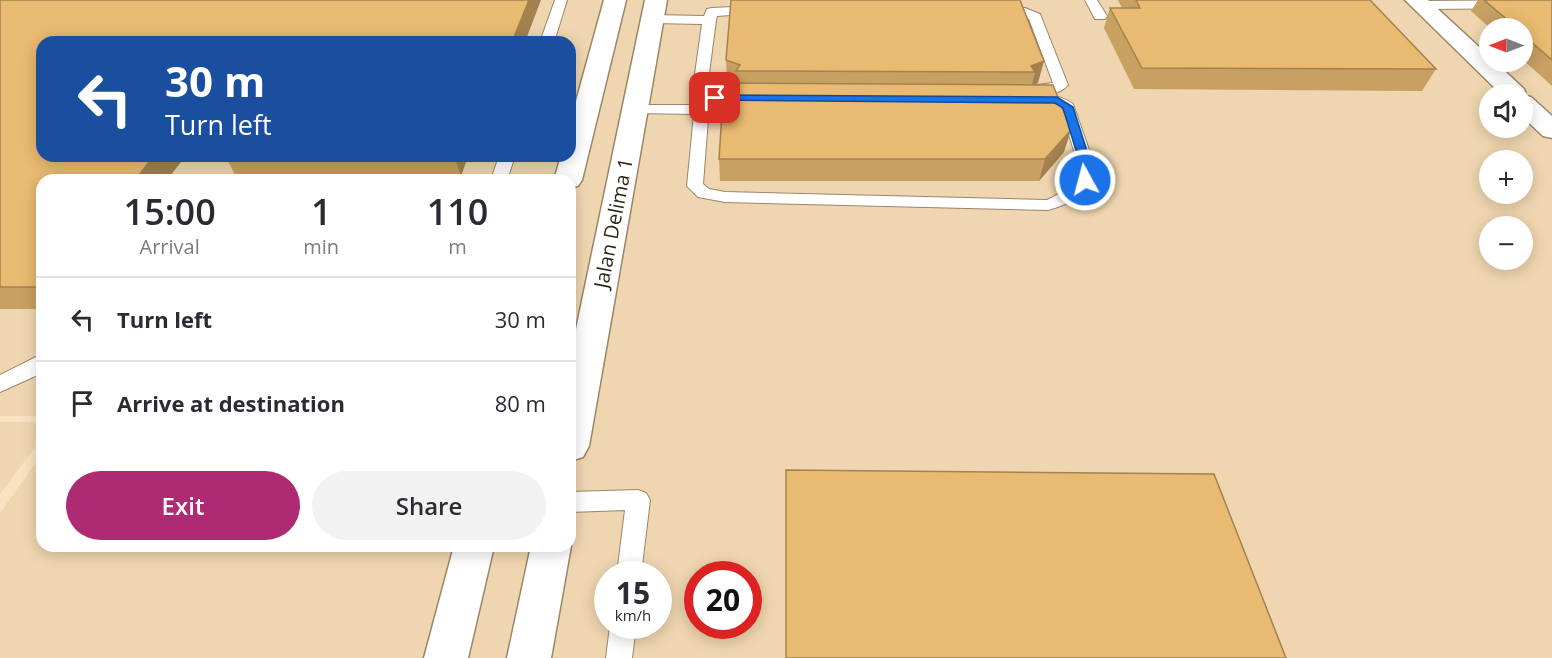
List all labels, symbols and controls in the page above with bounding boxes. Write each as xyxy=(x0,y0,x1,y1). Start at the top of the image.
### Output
north arrow xyxy=(1479,18,1533,72)
map controls xyxy=(1479,18,1533,270)
text: 30 m xyxy=(165,52,265,109)
icon: left xyxy=(66,60,144,138)
pin xyxy=(689,72,740,123)
icon: arrive xyxy=(698,81,731,114)
button: sound xyxy=(1479,84,1533,138)
text: Turn left xyxy=(165,106,272,143)
position arrow xyxy=(1053,148,1117,212)
button: + xyxy=(1479,150,1533,204)
street label: Jalan Delima 1 xyxy=(587,156,639,292)
text: 15:00 xyxy=(124,187,216,236)
text: 1 xyxy=(311,187,332,236)
text: 110 xyxy=(427,187,488,236)
button: − xyxy=(1479,216,1533,270)
text: Arrival xyxy=(140,233,200,260)
text: min xyxy=(303,233,339,260)
text: m xyxy=(448,233,467,260)
icon: left xyxy=(66,303,99,336)
text: Turn left xyxy=(117,304,212,334)
text: 30 m xyxy=(495,304,546,334)
icon: arrive xyxy=(66,387,99,420)
text: Arrive at destination xyxy=(117,388,345,418)
text: 80 m xyxy=(495,388,546,418)
button: Exit xyxy=(66,471,300,540)
button: Share xyxy=(312,471,546,540)
speed limit sign: 20 xyxy=(684,561,762,639)
text: 15 xyxy=(616,572,650,613)
text: km/h xyxy=(615,605,651,625)

